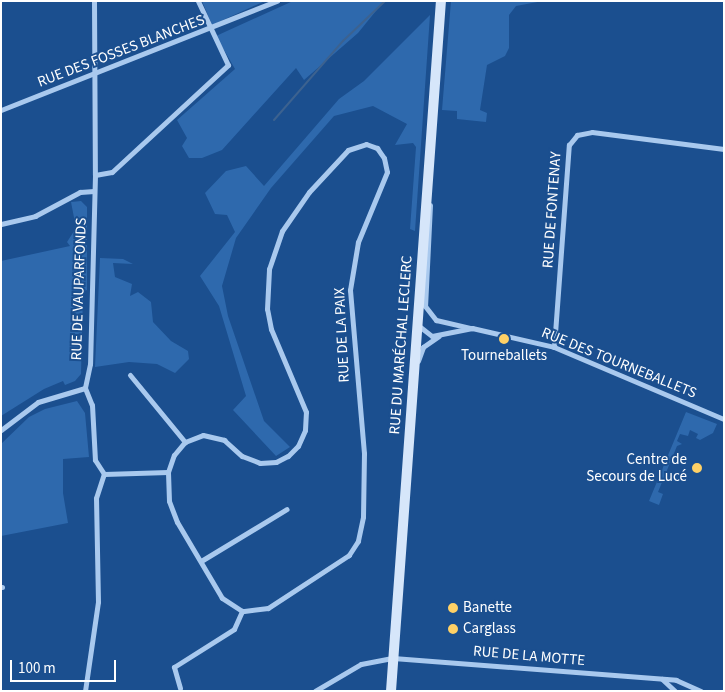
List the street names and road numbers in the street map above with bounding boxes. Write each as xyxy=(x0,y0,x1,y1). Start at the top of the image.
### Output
street label: RUE DES FOSSES BLANCHES xyxy=(35,11,207,91)
street label: RUE DE FONTENAY xyxy=(539,151,565,269)
street label: RUE DE VAUPARFONDS xyxy=(68,217,90,361)
street label: RUE DU MARÉCHAL LECLERC xyxy=(386,255,416,435)
street label: RUE DE LA PAIX xyxy=(331,287,353,383)
street label: RUE DES TOURNEBALLETS xyxy=(539,324,699,402)
street label: RUE DE LA MOTTE xyxy=(472,642,586,670)

